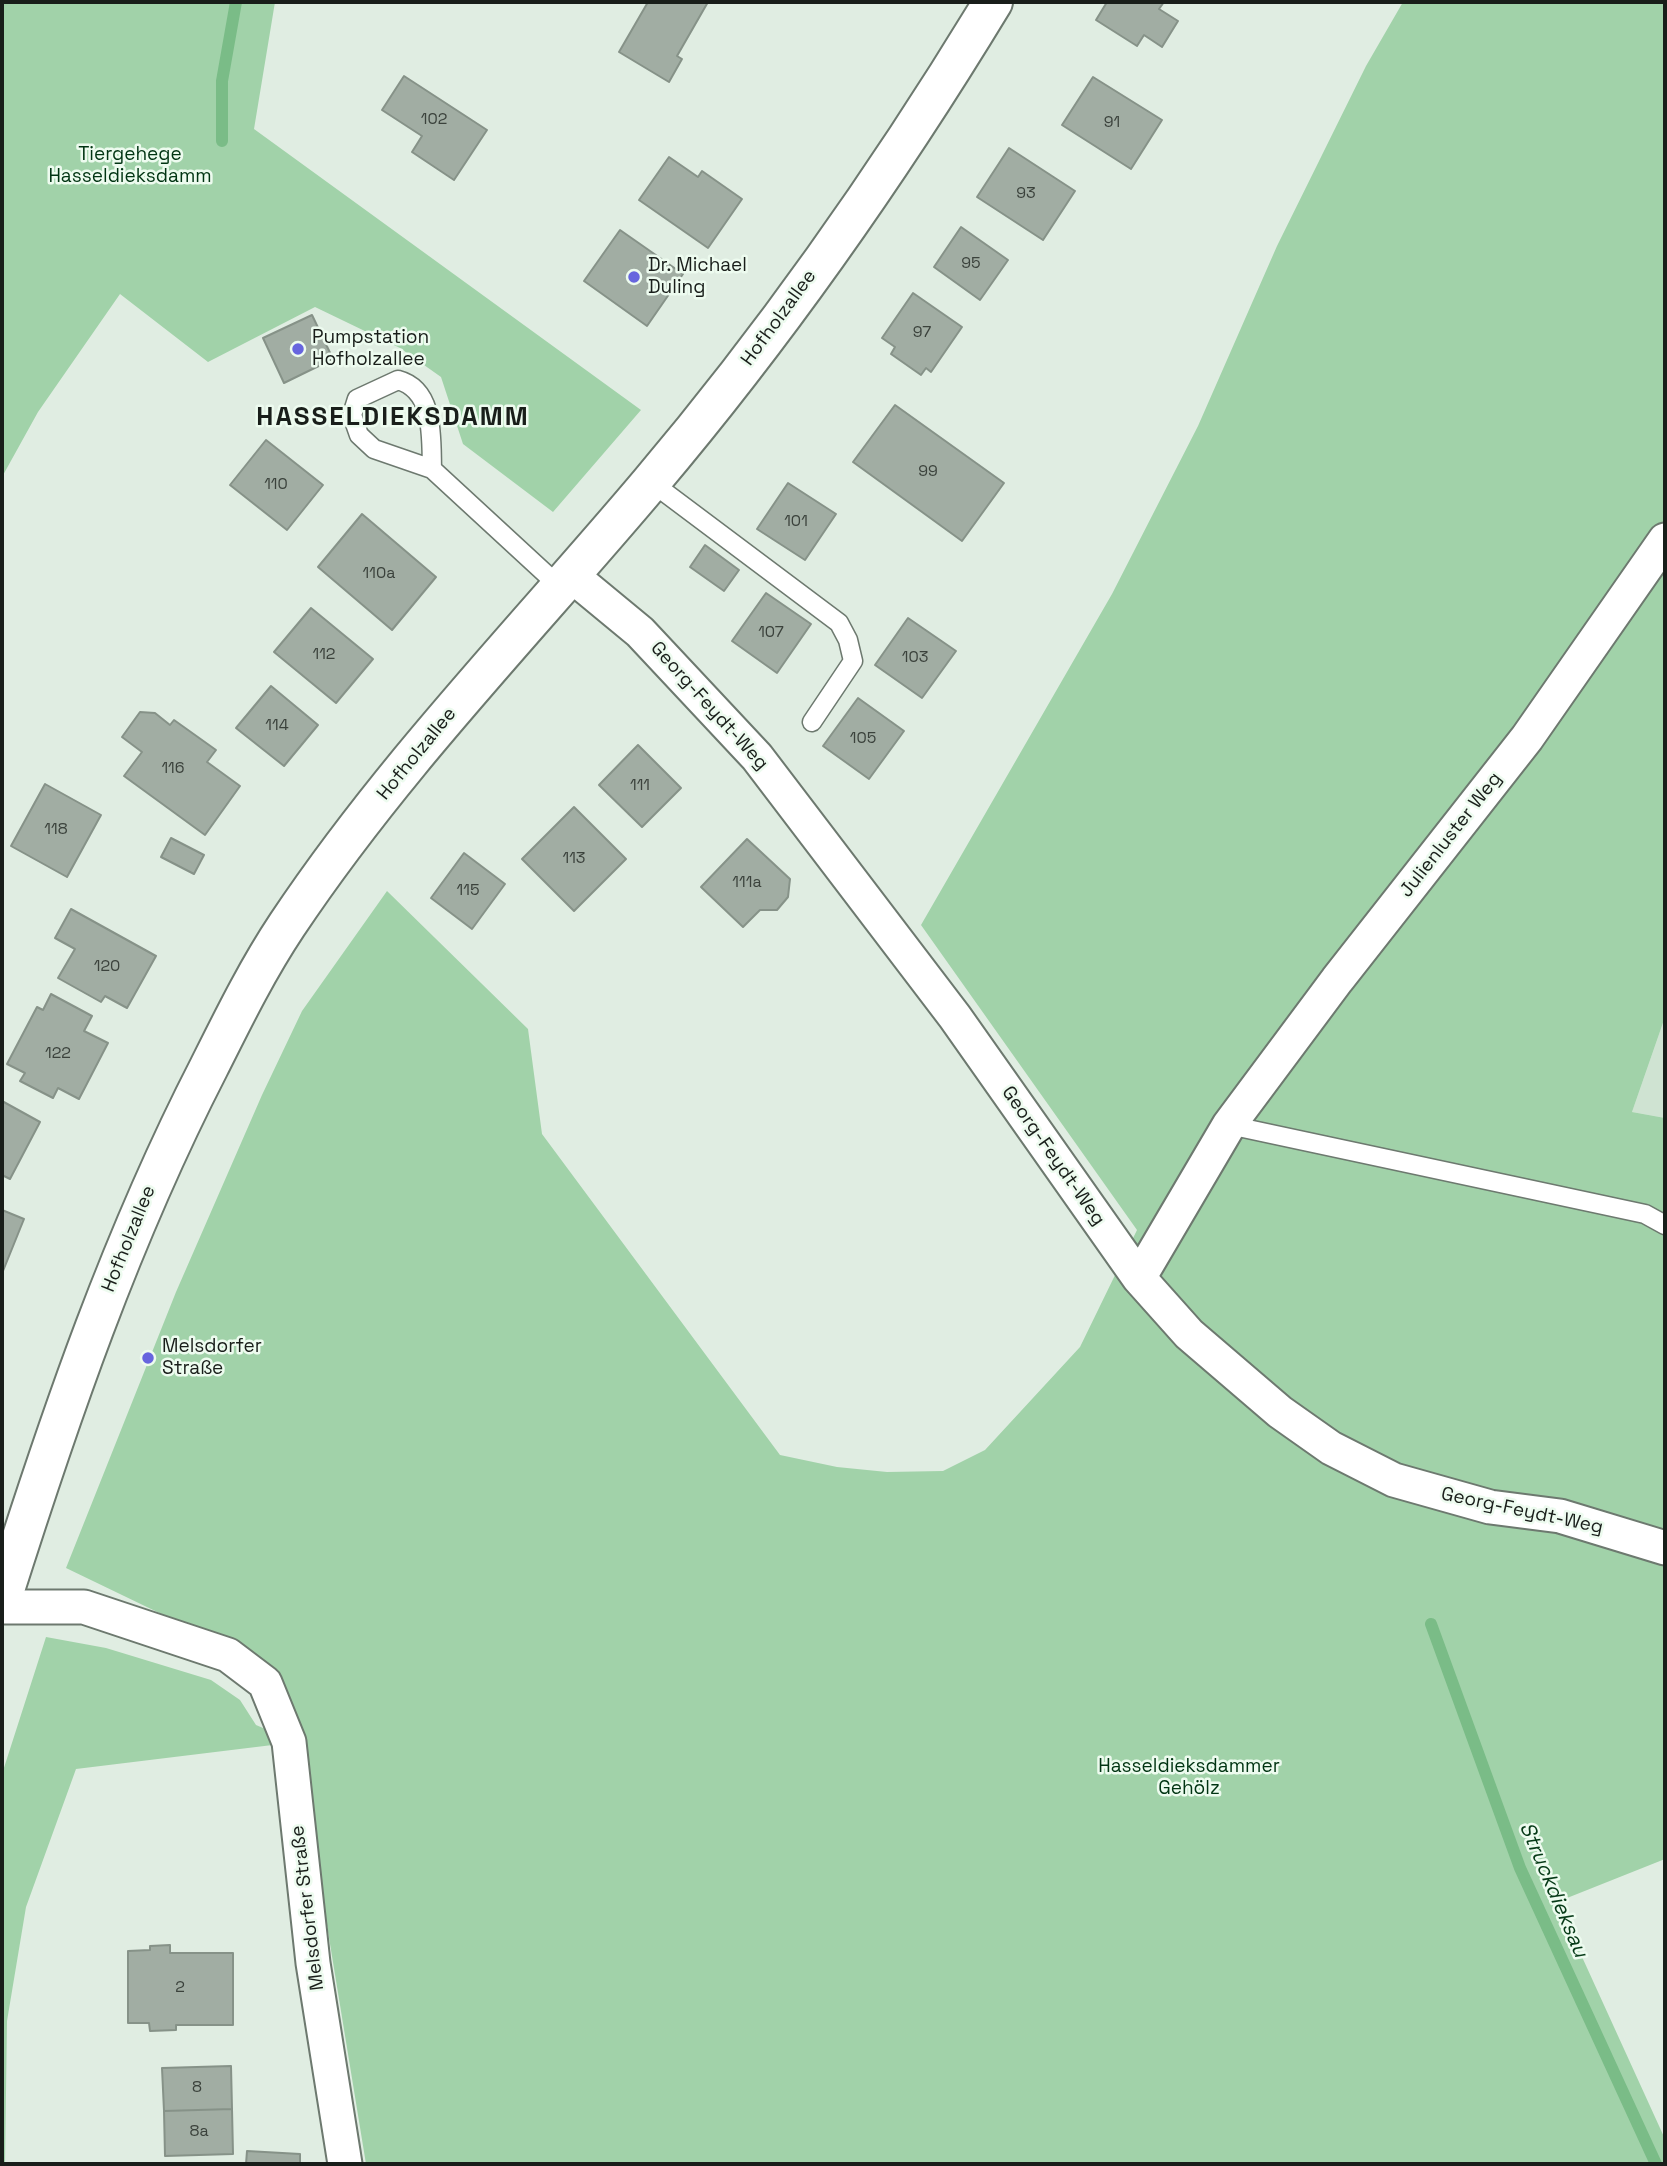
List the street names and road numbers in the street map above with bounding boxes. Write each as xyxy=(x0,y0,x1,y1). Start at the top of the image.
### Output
street label: Hofholzallee xyxy=(737,266,821,370)
street label: Georg-Feydt-Weg xyxy=(645,637,773,775)
street label: Hofholzallee xyxy=(373,703,461,805)
street label: Julienluster Weg xyxy=(1395,768,1507,902)
street label: Georg-Feydt-Weg xyxy=(996,1082,1110,1230)
street label: Hofholzallee xyxy=(97,1182,161,1296)
street label: Georg-Feydt-Weg xyxy=(1439,1483,1605,1539)
street label: Melsdorfer Straße xyxy=(287,1824,329,1992)

